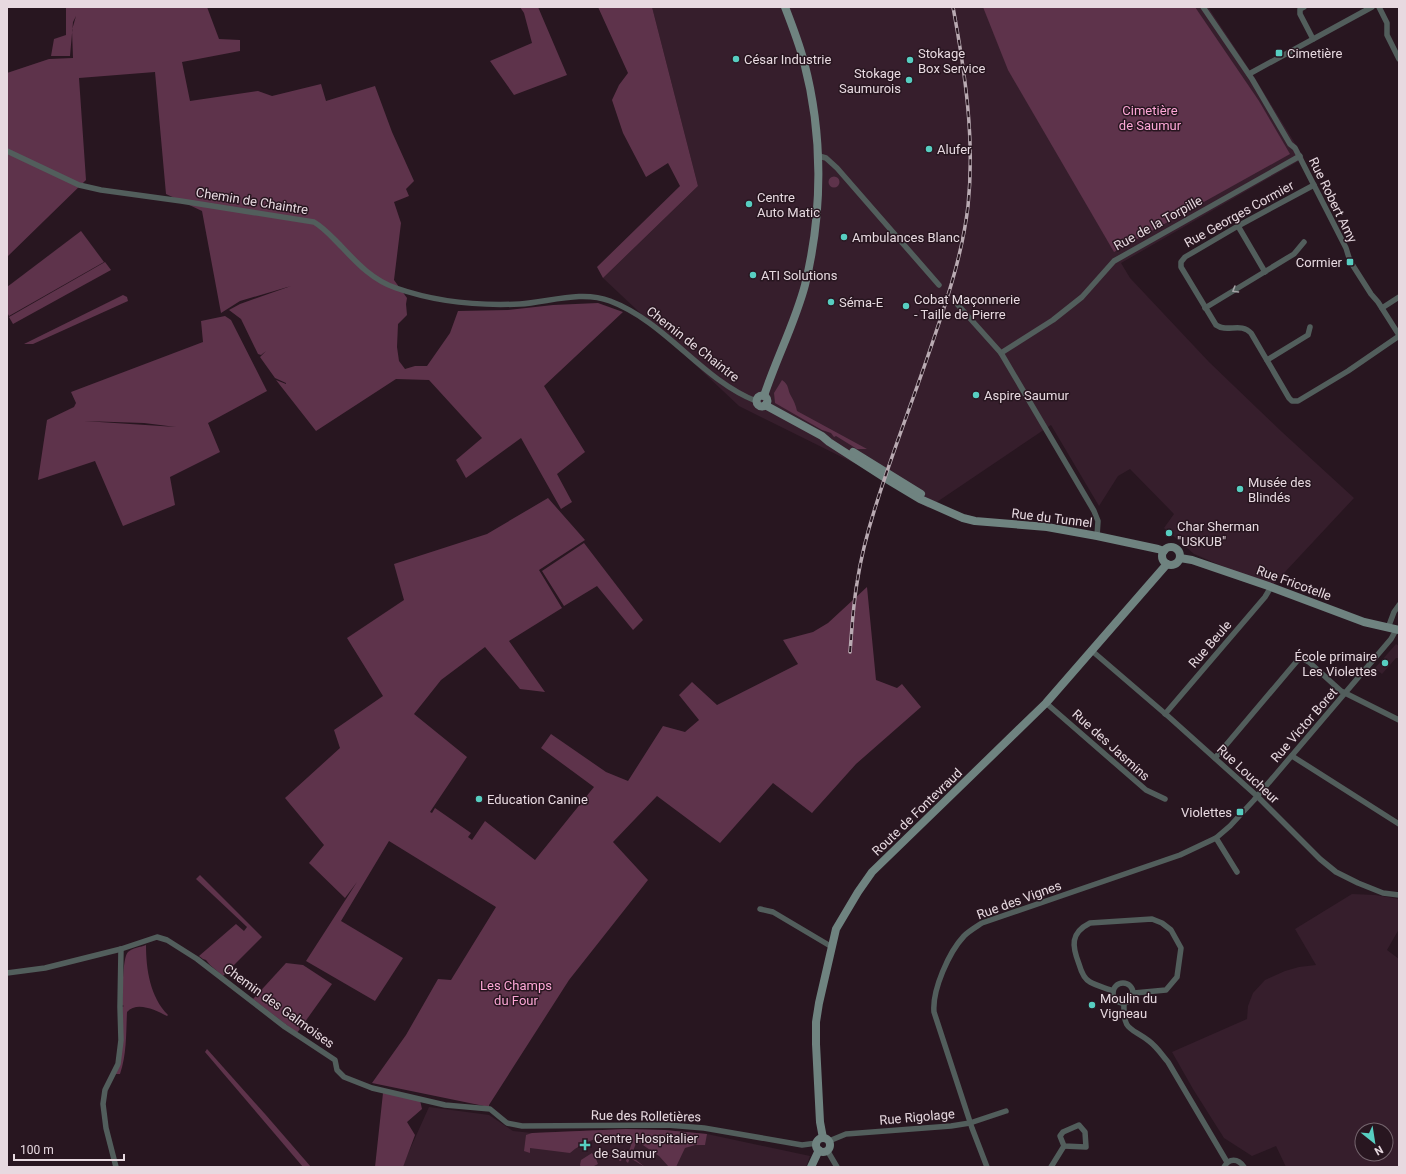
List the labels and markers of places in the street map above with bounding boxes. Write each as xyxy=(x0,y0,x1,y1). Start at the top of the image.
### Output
place label: Stokage Box Service xyxy=(918,46,985,76)
place label: Cimetière xyxy=(1287,46,1343,61)
marker: Cimetière xyxy=(1274,48,1284,58)
place label: César Industrie xyxy=(744,52,832,67)
marker: César Industrie xyxy=(731,54,741,64)
marker: Stokage Box Service xyxy=(905,55,915,65)
place label: Stokage Saumurois xyxy=(839,66,901,96)
marker: Stokage Saumurois xyxy=(904,75,914,85)
place label: Alufer xyxy=(937,142,972,157)
marker: Alufer xyxy=(924,144,934,154)
place label: Centre Auto Matic xyxy=(757,190,820,220)
marker: Centre Auto Matic xyxy=(744,199,754,209)
place label: Ambulances Blanc xyxy=(852,230,960,245)
marker: Ambulances Blanc xyxy=(839,232,849,242)
place label: Cormier xyxy=(1296,255,1343,270)
marker: Cormier xyxy=(1345,257,1355,267)
place label: ATI Solutions xyxy=(761,268,838,283)
marker: ATI Solutions xyxy=(748,270,758,280)
place label: Cobat Maçonnerie - Taille de Pierre xyxy=(914,292,1020,322)
place label: Séma-E xyxy=(839,295,883,310)
marker: Séma-E xyxy=(826,297,836,307)
marker: Cobat Maçonnerie - Taille de Pierre xyxy=(901,301,911,311)
place label: Aspire Saumur xyxy=(984,388,1070,403)
marker: Aspire Saumur xyxy=(971,390,981,400)
place label: Musée des Blindés xyxy=(1248,475,1311,505)
marker: Musée des Blindés xyxy=(1235,484,1245,494)
place label: Char Sherman "USKUB" xyxy=(1177,519,1259,549)
marker: Char Sherman "USKUB" xyxy=(1164,528,1174,538)
place label: École primaire Les Violettes xyxy=(1295,649,1377,679)
marker: École primaire Les Violettes xyxy=(1380,658,1390,668)
place label: Education Canine xyxy=(487,792,588,807)
marker: Education Canine xyxy=(474,794,484,804)
place label: Violettes xyxy=(1181,805,1232,820)
marker: Violettes xyxy=(1235,807,1245,817)
place label: Moulin du Vigneau xyxy=(1100,991,1157,1021)
marker: Moulin du Vigneau xyxy=(1087,1000,1097,1010)
place label: Centre Hospitalier de Saumur xyxy=(594,1131,699,1161)
marker: Centre Hospitalier de Saumur xyxy=(579,1139,591,1151)

